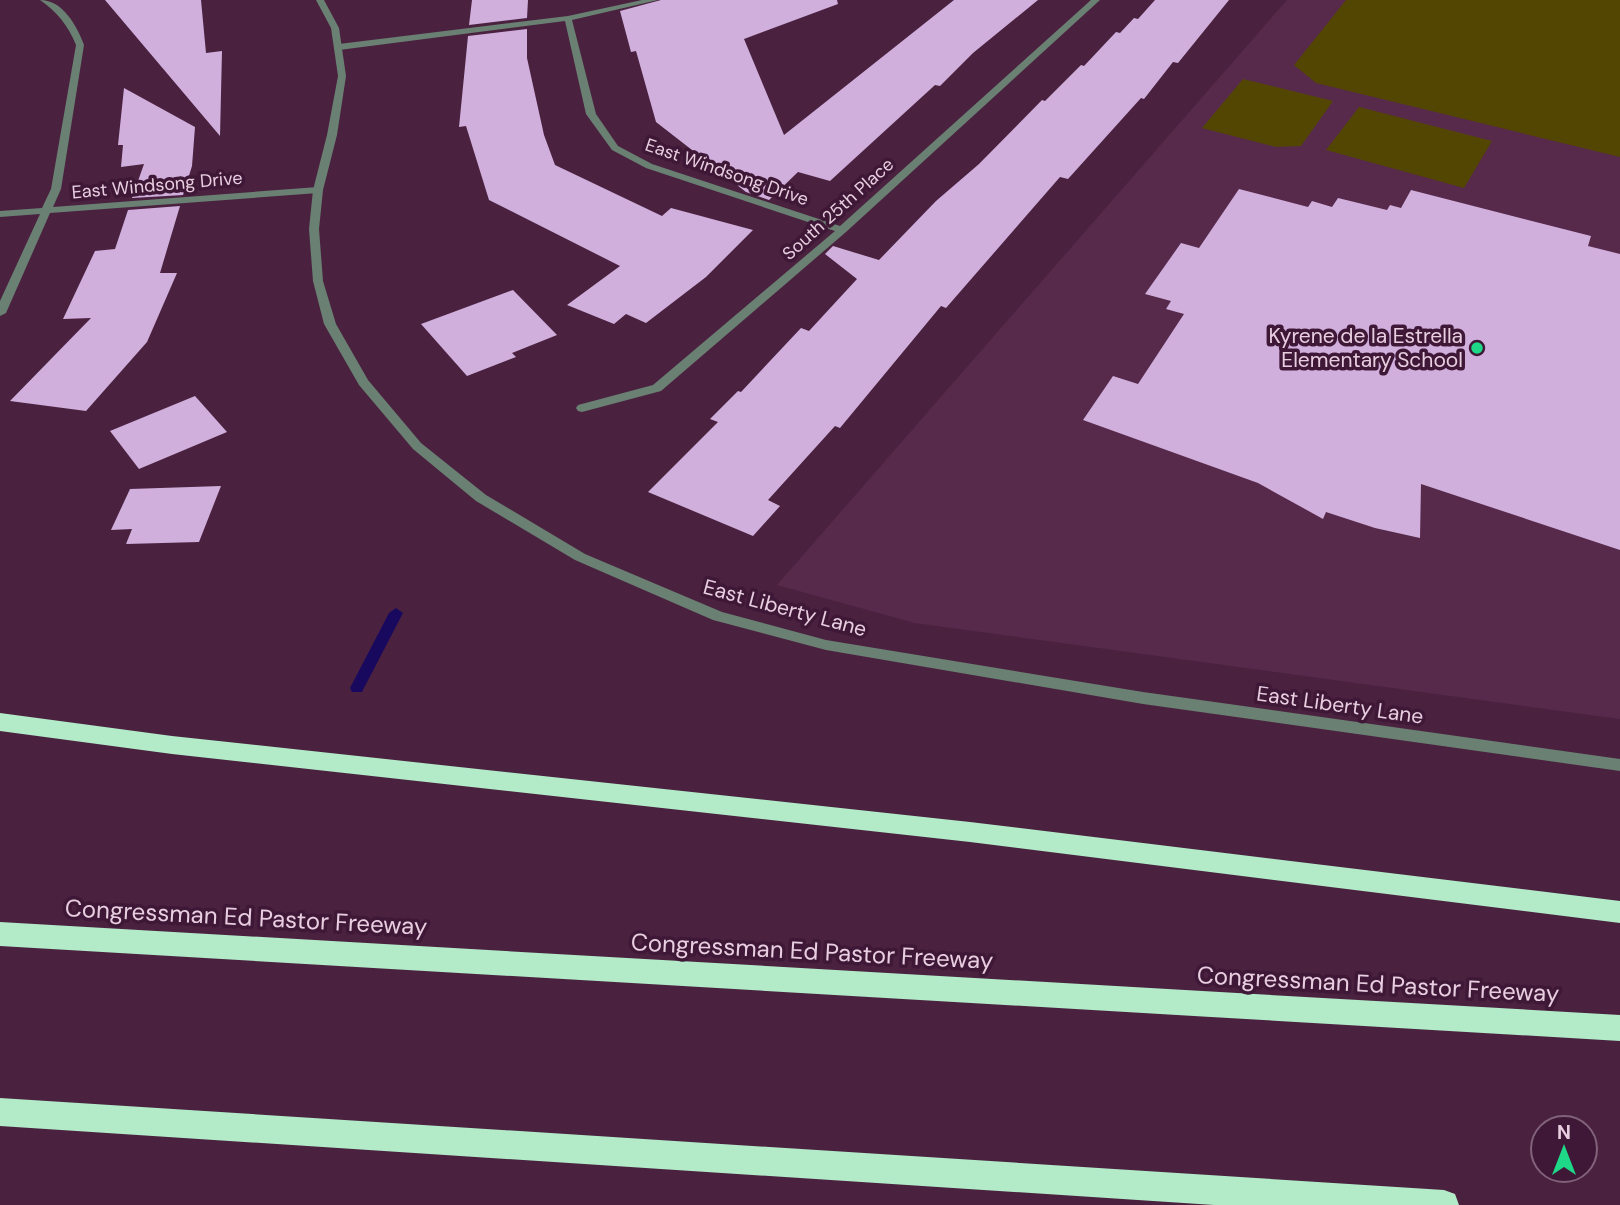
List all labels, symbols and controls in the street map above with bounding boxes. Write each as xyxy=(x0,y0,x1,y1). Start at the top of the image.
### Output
street label: East Windsong Drive xyxy=(642,133,812,211)
street label: South 25th Place xyxy=(777,153,899,265)
street label: East Windsong Drive xyxy=(71,166,243,204)
place label: Kyrene de la Estrella Elementary School xyxy=(1269,322,1463,374)
marker: Kyrene de la Estrella Elementary School xyxy=(1469,340,1485,356)
street label: East Liberty Lane xyxy=(700,573,870,643)
street label: East Liberty Lane xyxy=(1255,679,1425,731)
street label: Congressman Ed Pastor Freeway xyxy=(64,892,428,942)
street label: Congressman Ed Pastor Freeway xyxy=(630,926,994,976)
street label: Congressman Ed Pastor Freeway xyxy=(1196,959,1560,1009)
north arrow xyxy=(1529,1114,1599,1184)
text: N xyxy=(1557,1120,1571,1145)

